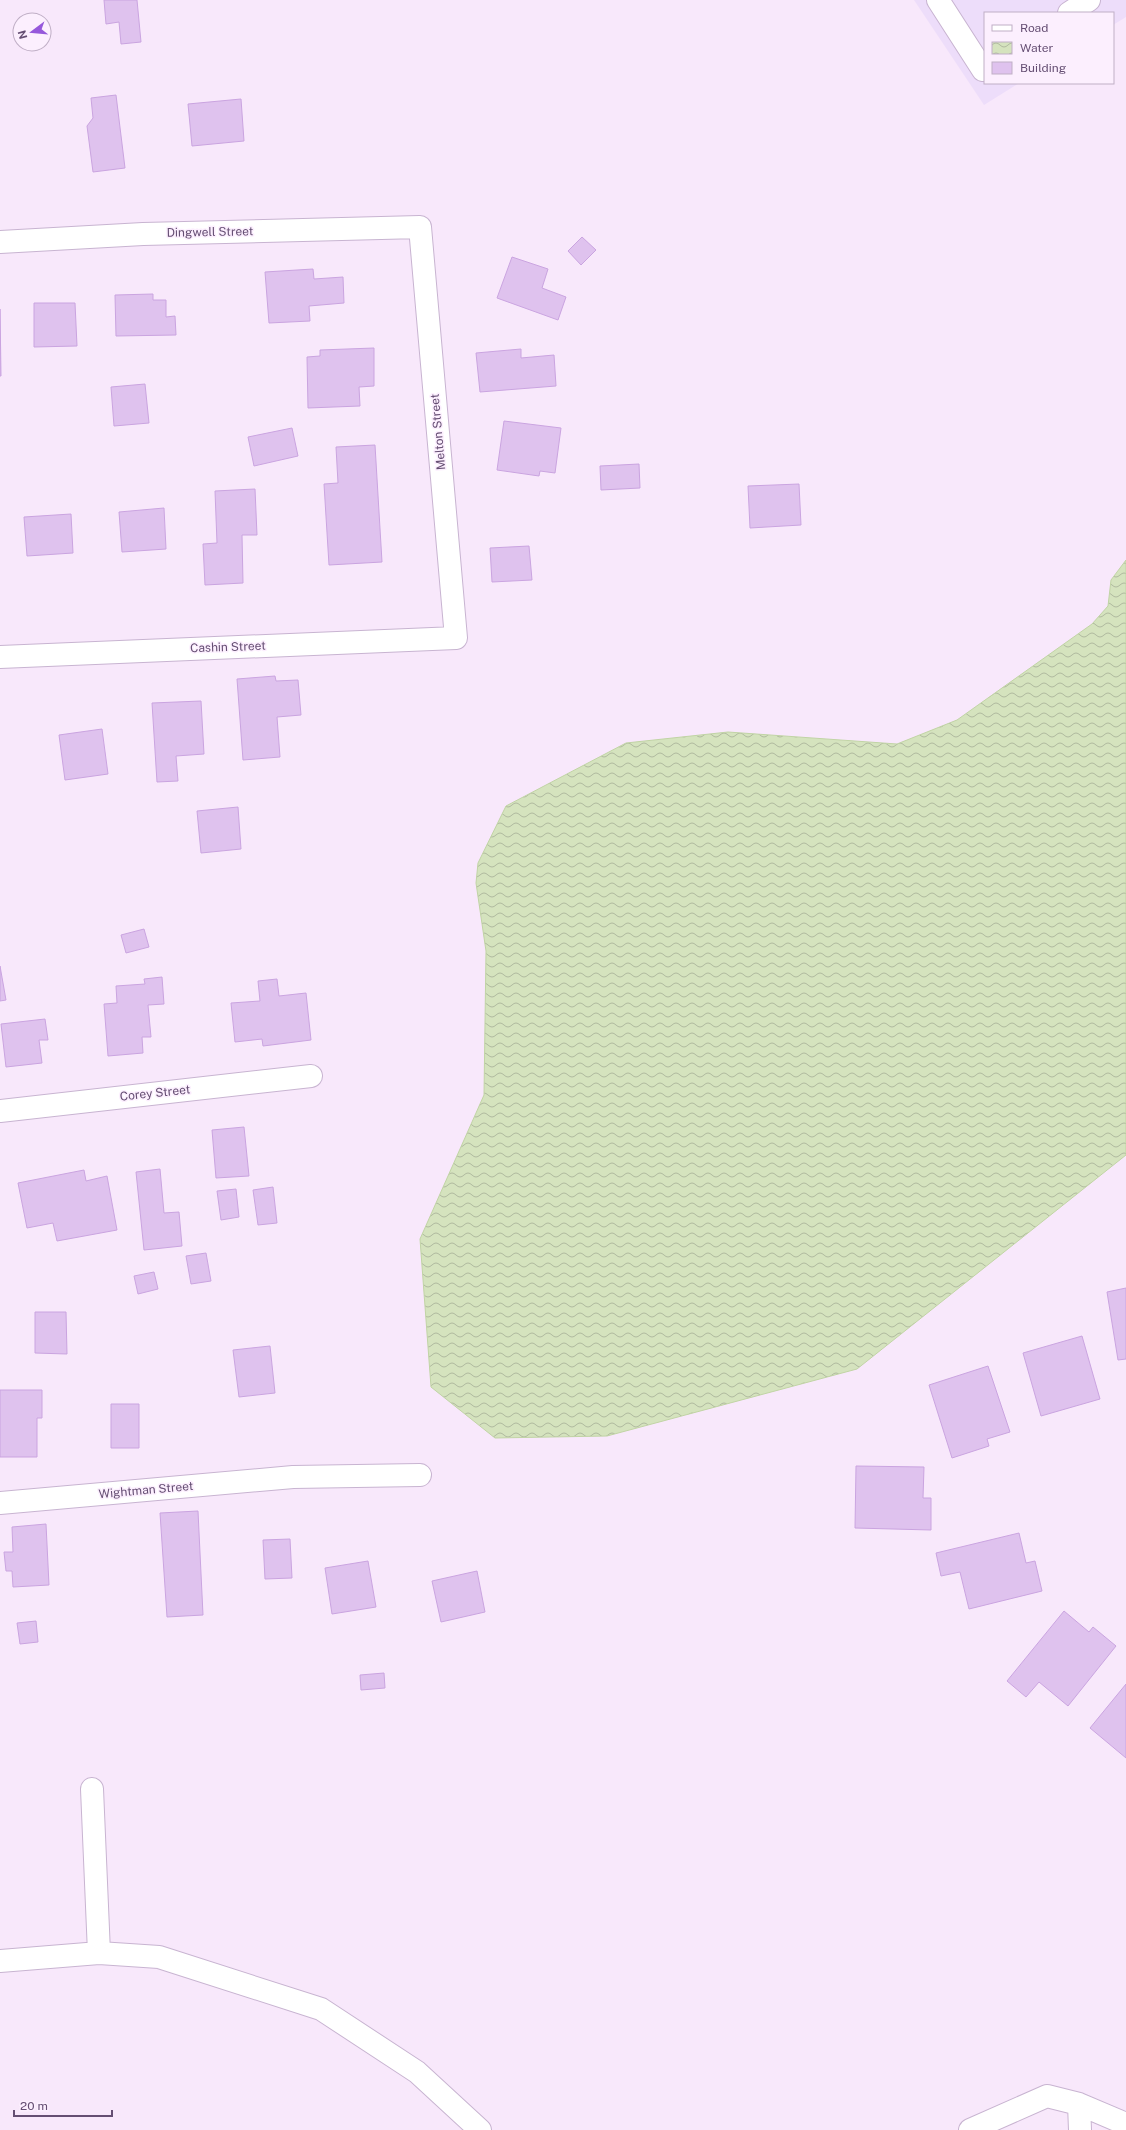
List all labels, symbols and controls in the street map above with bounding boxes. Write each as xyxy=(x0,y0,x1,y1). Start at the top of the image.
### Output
north arrow xyxy=(12,12,52,52)
legend xyxy=(984,12,1114,84)
text: Road xyxy=(1020,21,1048,35)
text: N xyxy=(15,29,29,41)
text: Water xyxy=(1020,41,1054,55)
text: Building xyxy=(1020,61,1066,75)
street label: Dingwell Street xyxy=(166,224,254,240)
street label: Melton Street xyxy=(428,393,448,471)
street label: Cashin Street xyxy=(190,639,266,655)
street label: Corey Street xyxy=(119,1082,191,1104)
street label: Wightman Street xyxy=(98,1479,194,1501)
scale bar xyxy=(14,2092,112,2118)
text: 20 m xyxy=(20,2099,48,2113)

